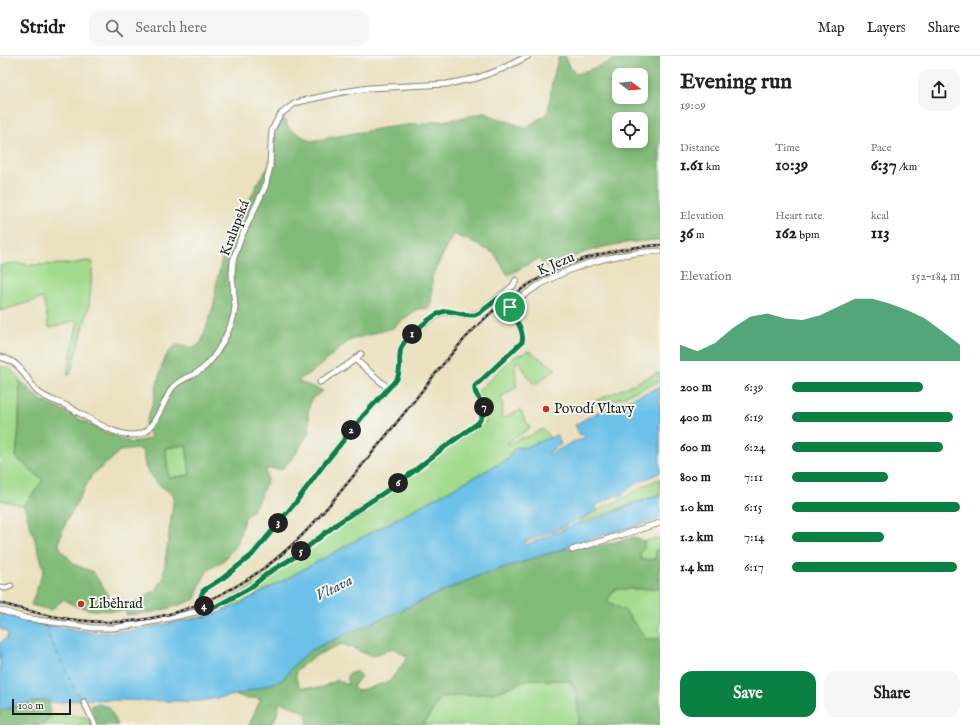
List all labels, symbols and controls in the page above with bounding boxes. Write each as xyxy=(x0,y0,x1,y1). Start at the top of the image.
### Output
search box xyxy=(89,10,369,46)
text: Stridr xyxy=(20,16,65,40)
icon: search xyxy=(103,17,125,39)
text: Search here xyxy=(135,18,207,37)
text: Map xyxy=(818,19,845,37)
text: Layers xyxy=(867,19,906,37)
text: Share xyxy=(928,19,960,37)
north arrow xyxy=(612,68,648,104)
map controls xyxy=(612,68,648,148)
text: Evening run xyxy=(680,68,792,96)
button: share xyxy=(918,69,960,111)
text: 19:09 xyxy=(680,97,706,114)
button: locate xyxy=(612,112,648,148)
text: Distance xyxy=(680,141,720,155)
text: Time xyxy=(775,141,800,155)
text: Pace xyxy=(871,141,891,155)
text: 1.61 xyxy=(680,155,703,176)
text: 10:39 xyxy=(775,155,808,176)
text: 6:37 xyxy=(871,155,897,176)
text: km xyxy=(703,160,720,174)
text: /km xyxy=(897,160,917,174)
street label: Kralupská xyxy=(216,197,254,258)
text: Elevation xyxy=(680,209,724,223)
text: Heart rate xyxy=(775,209,822,223)
text: kcal xyxy=(871,209,889,223)
text: 36 xyxy=(680,223,694,244)
text: 162 xyxy=(775,223,797,244)
text: 113 xyxy=(871,223,890,244)
text: m xyxy=(694,228,704,242)
text: bpm xyxy=(797,228,820,242)
street label: K Jezu xyxy=(535,248,577,280)
text: Elevation xyxy=(680,268,732,285)
text: 152–184 m xyxy=(911,268,960,285)
pin xyxy=(493,290,527,324)
icon: arrive xyxy=(499,296,521,318)
pin: 1 xyxy=(402,324,422,344)
text: 1 xyxy=(410,327,414,341)
text: 200 m xyxy=(680,379,712,396)
text: 6:39 xyxy=(744,379,763,396)
pin: 7 xyxy=(474,397,494,417)
text: 7 xyxy=(481,400,487,414)
place label: Povodí Vltavy xyxy=(554,400,634,418)
marker: Povodí Vltavy xyxy=(541,404,551,414)
text: 400 m xyxy=(680,409,712,426)
text: 6:19 xyxy=(744,409,763,426)
pin: 2 xyxy=(341,420,361,440)
text: 2 xyxy=(348,423,354,437)
text: 600 m xyxy=(680,439,711,456)
text: 6:24 xyxy=(744,439,765,456)
text: 800 m xyxy=(680,469,711,486)
text: 7:11 xyxy=(744,469,763,486)
pin: 6 xyxy=(388,473,408,493)
text: 6 xyxy=(396,476,400,490)
text: 1.0 km xyxy=(680,499,714,516)
text: 6:15 xyxy=(744,499,762,516)
pin: 3 xyxy=(268,513,288,533)
text: 3 xyxy=(276,516,280,530)
text: 1.2 km xyxy=(680,529,714,546)
text: 7:14 xyxy=(744,529,765,546)
pin: 5 xyxy=(291,541,311,561)
text: 5 xyxy=(299,544,303,558)
text: 1.4 km xyxy=(680,559,714,576)
text: 6:17 xyxy=(744,559,764,576)
water label: Vltava xyxy=(312,571,356,605)
place label: Liběhrad xyxy=(89,595,143,613)
pin: 4 xyxy=(194,596,214,616)
marker: Liběhrad xyxy=(76,599,86,609)
text: 4 xyxy=(201,599,207,613)
button: Save xyxy=(680,671,816,717)
button: Share xyxy=(824,671,960,717)
scale bar xyxy=(12,697,71,716)
text: 100 m xyxy=(18,699,44,713)

